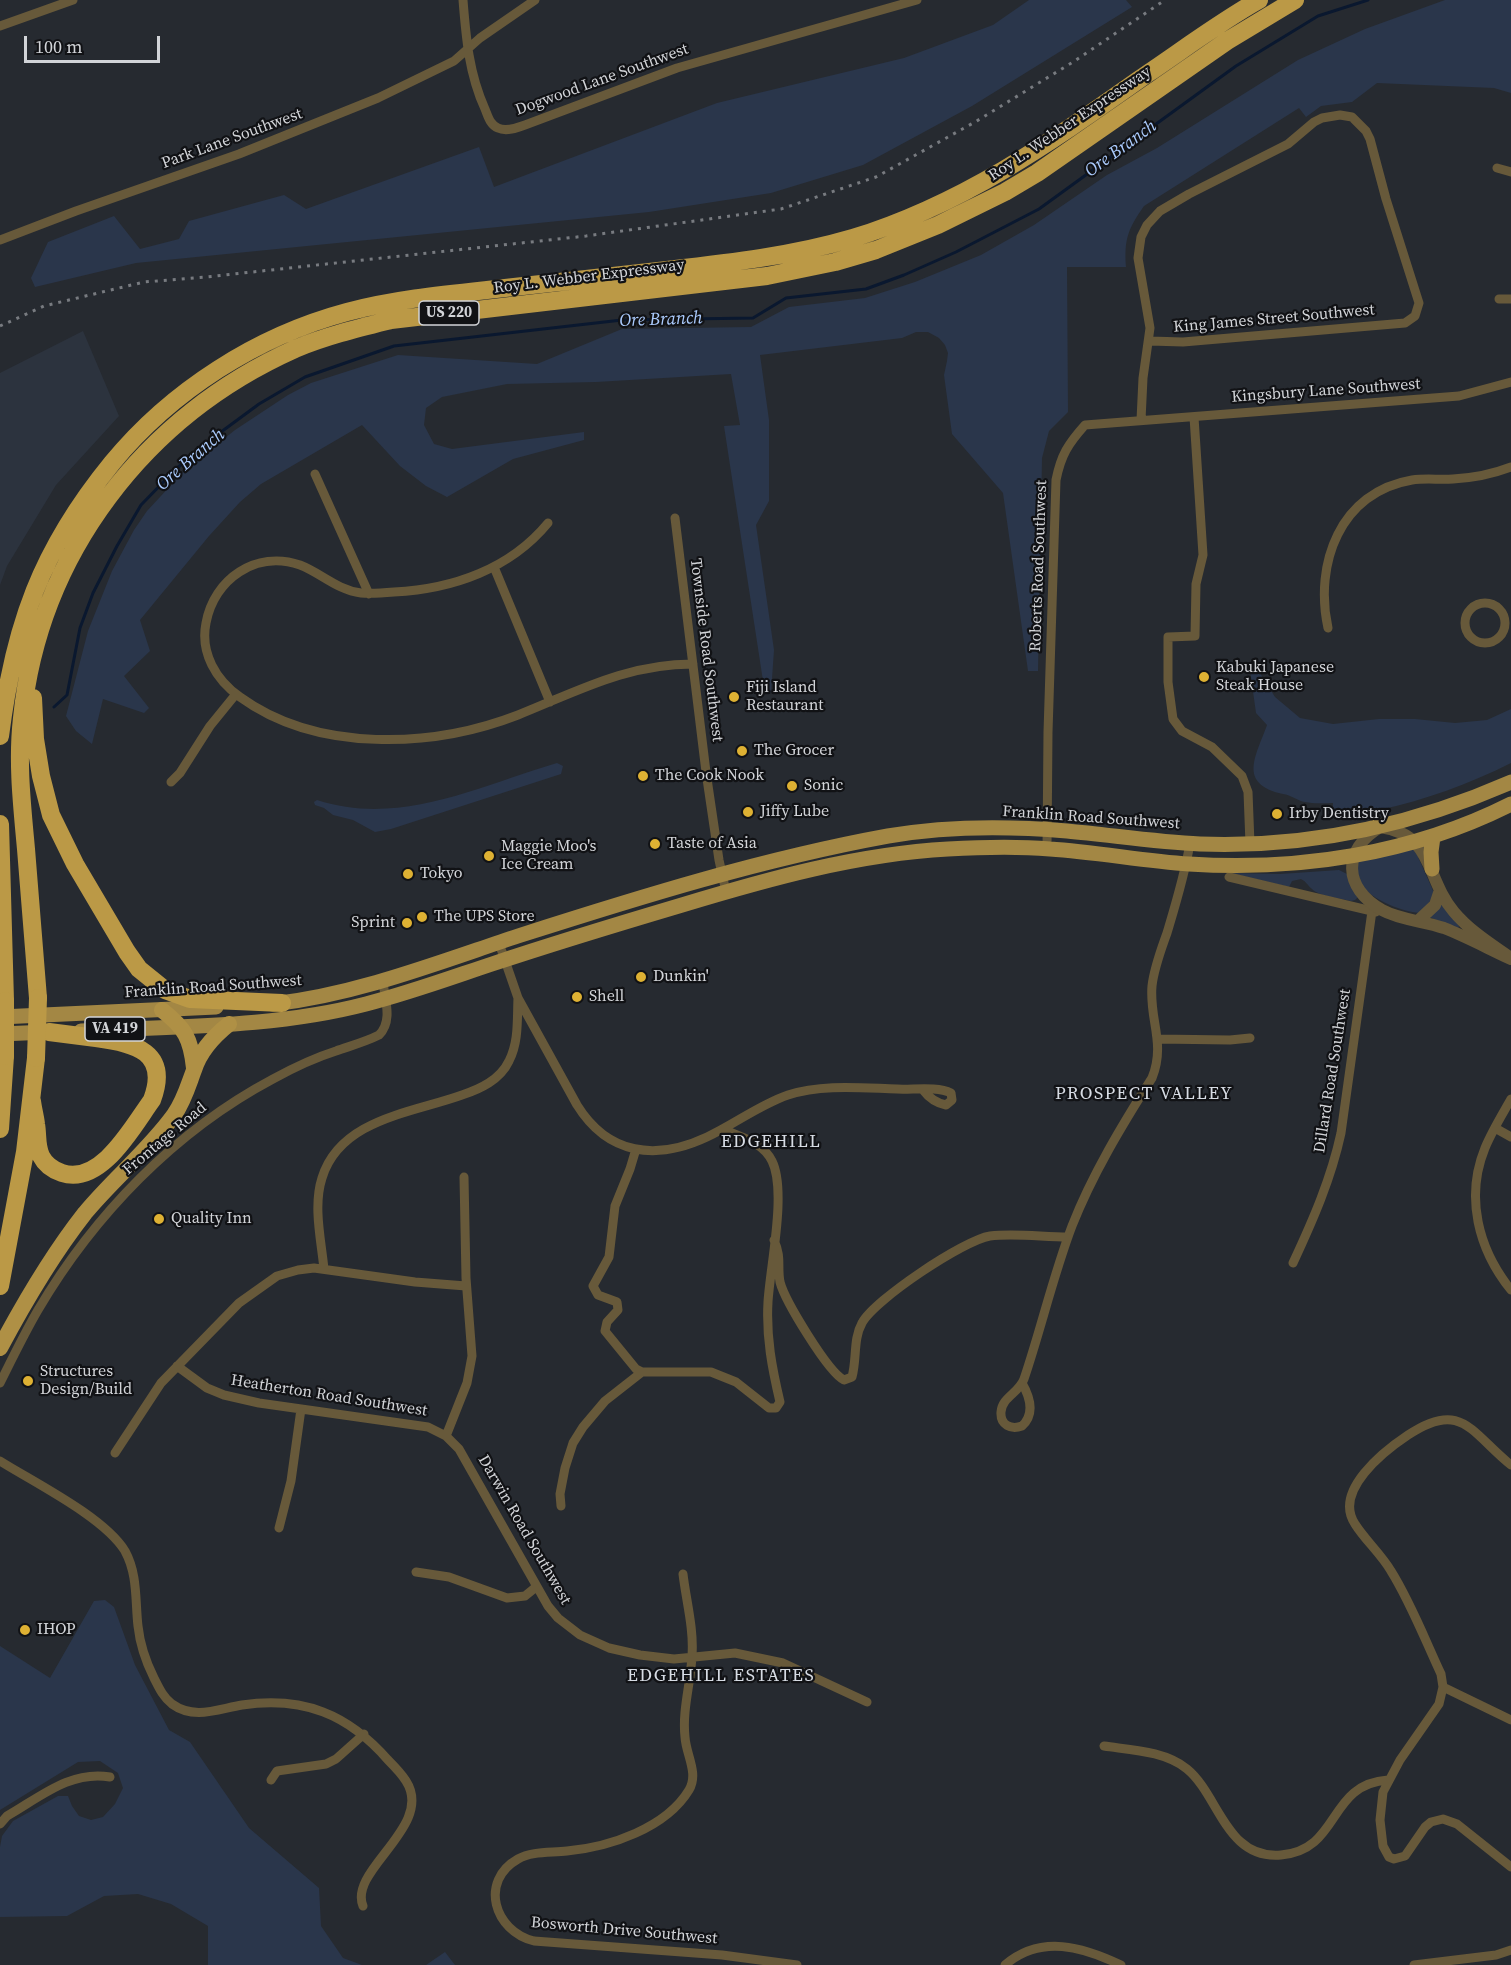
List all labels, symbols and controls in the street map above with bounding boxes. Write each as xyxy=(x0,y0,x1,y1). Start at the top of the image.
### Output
scale bar xyxy=(27,24,164,62)
text: 100 m xyxy=(35,34,82,59)
street label: Dogwood Lane Southwest xyxy=(513,40,691,120)
street label: Roy L. Webber Expressway xyxy=(985,62,1155,186)
street label: Park Lane Southwest xyxy=(159,105,305,173)
water label: Ore Branch xyxy=(1081,116,1161,182)
street label: Roy L. Webber Expressway xyxy=(493,256,685,298)
road number: US 220 xyxy=(419,301,479,325)
street label: King James Street Southwest xyxy=(1173,301,1375,337)
water label: Ore Branch xyxy=(619,308,703,332)
street label: Kingsbury Lane Southwest xyxy=(1231,375,1421,407)
water label: Ore Branch xyxy=(152,424,230,496)
street label: Roberts Road Southwest xyxy=(1026,480,1052,652)
street label: Townside Road Southwest xyxy=(685,557,727,743)
place label: Kabuki Japanese Steak House xyxy=(1216,658,1334,696)
marker: Kabuki Japanese Steak House xyxy=(1197,670,1211,684)
place label: Fiji Island Restaurant xyxy=(746,678,824,716)
marker: Fiji Island Restaurant xyxy=(727,690,741,704)
place label: The Grocer xyxy=(754,741,834,761)
marker: The Grocer xyxy=(735,744,749,758)
place label: The Cook Nook xyxy=(655,766,764,786)
marker: The Cook Nook xyxy=(636,769,650,783)
place label: Sonic xyxy=(804,776,843,796)
marker: Sonic xyxy=(785,779,799,793)
place label: Jiffy Lube xyxy=(760,802,829,822)
street label: Franklin Road Southwest xyxy=(1002,802,1180,834)
place label: Irby Dentistry xyxy=(1289,804,1389,824)
marker: Jiffy Lube xyxy=(741,805,755,819)
marker: Irby Dentistry xyxy=(1270,807,1284,821)
place label: Taste of Asia xyxy=(667,834,757,854)
place label: Maggie Moo's Ice Cream xyxy=(501,837,597,875)
marker: Taste of Asia xyxy=(648,837,662,851)
marker: Maggie Moo's Ice Cream xyxy=(482,849,496,863)
place label: Tokyo xyxy=(420,864,463,884)
marker: Tokyo xyxy=(401,867,415,881)
place label: The UPS Store xyxy=(434,907,535,927)
marker: The UPS Store xyxy=(415,910,429,924)
place label: Sprint xyxy=(351,913,395,933)
marker: Sprint xyxy=(400,916,414,930)
place label: Dunkin' xyxy=(653,967,709,987)
marker: Dunkin' xyxy=(634,970,648,984)
street label: Franklin Road Southwest xyxy=(124,971,302,1003)
place label: Shell xyxy=(589,987,624,1007)
street label: Dillard Road Southwest xyxy=(1311,988,1355,1154)
marker: Shell xyxy=(570,990,584,1004)
road number: VA 419 xyxy=(85,1017,145,1041)
district label: PROSPECT VALLEY xyxy=(1055,1083,1233,1105)
street label: Frontage Road xyxy=(119,1098,211,1180)
district label: EDGEHILL xyxy=(721,1131,821,1153)
place label: Quality Inn xyxy=(171,1209,252,1229)
marker: Quality Inn xyxy=(152,1212,166,1226)
place label: Structures Design/Build xyxy=(40,1362,132,1400)
street label: Heatherton Road Southwest xyxy=(229,1371,429,1421)
marker: Structures Design/Build xyxy=(21,1374,35,1388)
street label: Darwin Road Southwest xyxy=(473,1452,575,1608)
place label: IHOP xyxy=(37,1620,76,1640)
marker: IHOP xyxy=(18,1623,32,1637)
district label: EDGEHILL ESTATES xyxy=(627,1665,815,1687)
street label: Bosworth Drive Southwest xyxy=(530,1913,718,1949)

